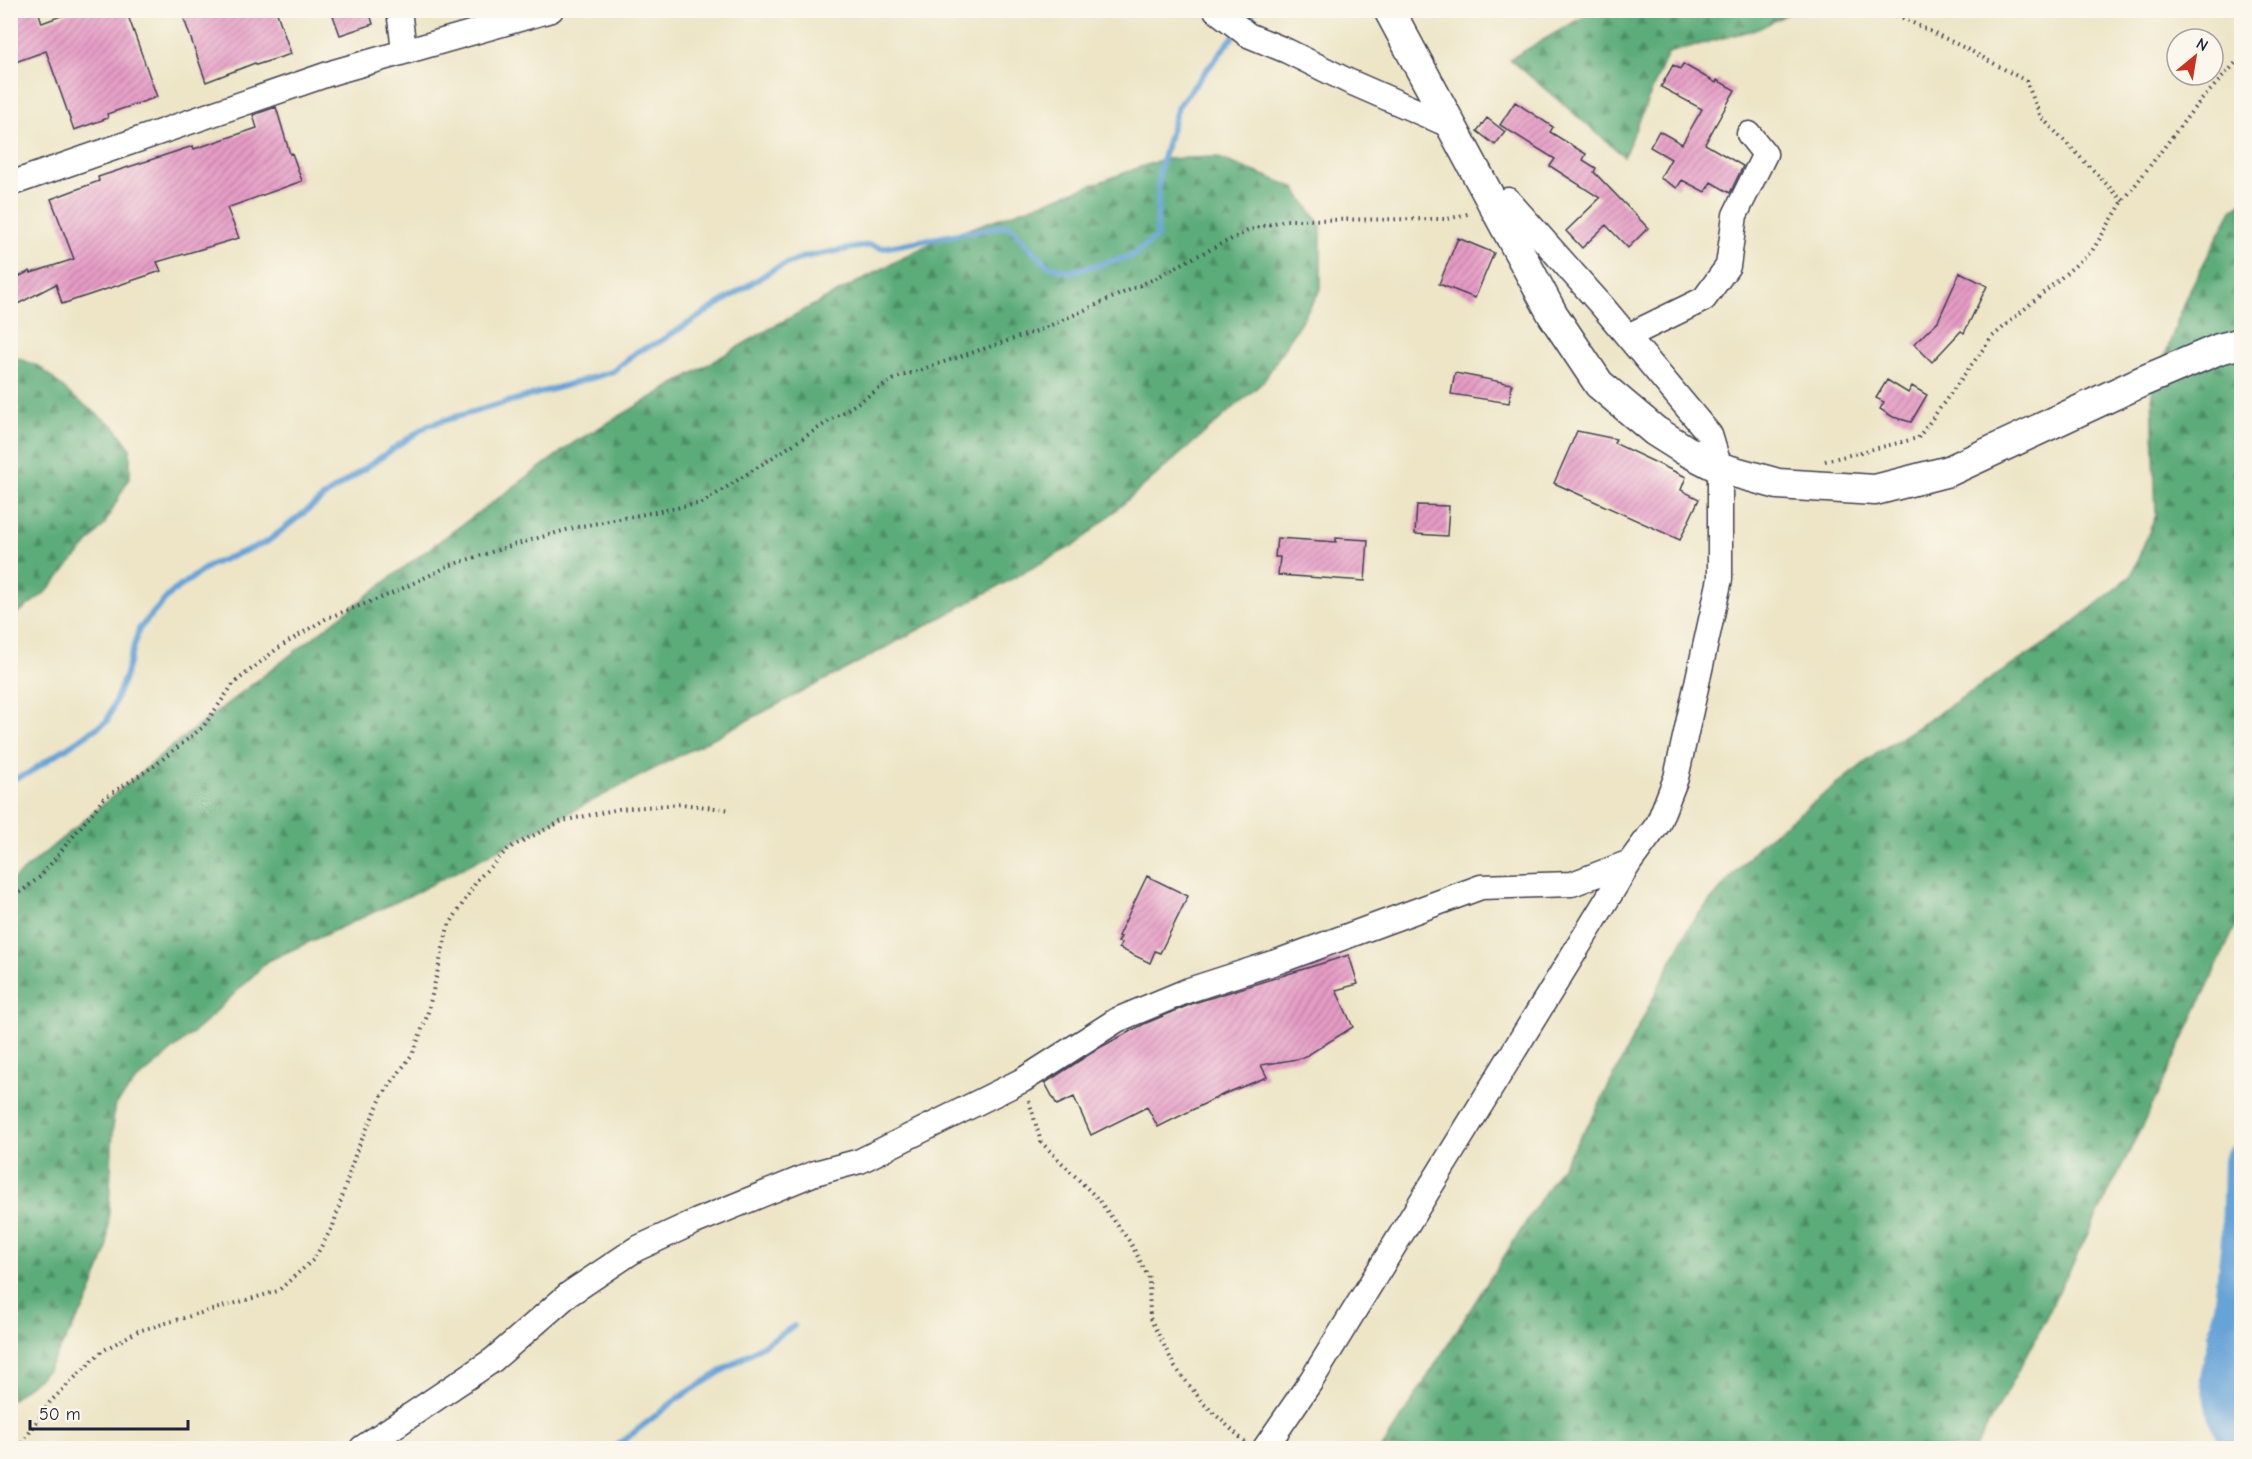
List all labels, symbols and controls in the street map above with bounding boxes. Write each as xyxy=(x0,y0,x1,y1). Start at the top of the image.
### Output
north arrow xyxy=(2165,27,2225,87)
text: N xyxy=(2193,34,2211,55)
scale bar xyxy=(30,1393,188,1431)
text: 50 m xyxy=(39,1404,81,1425)

